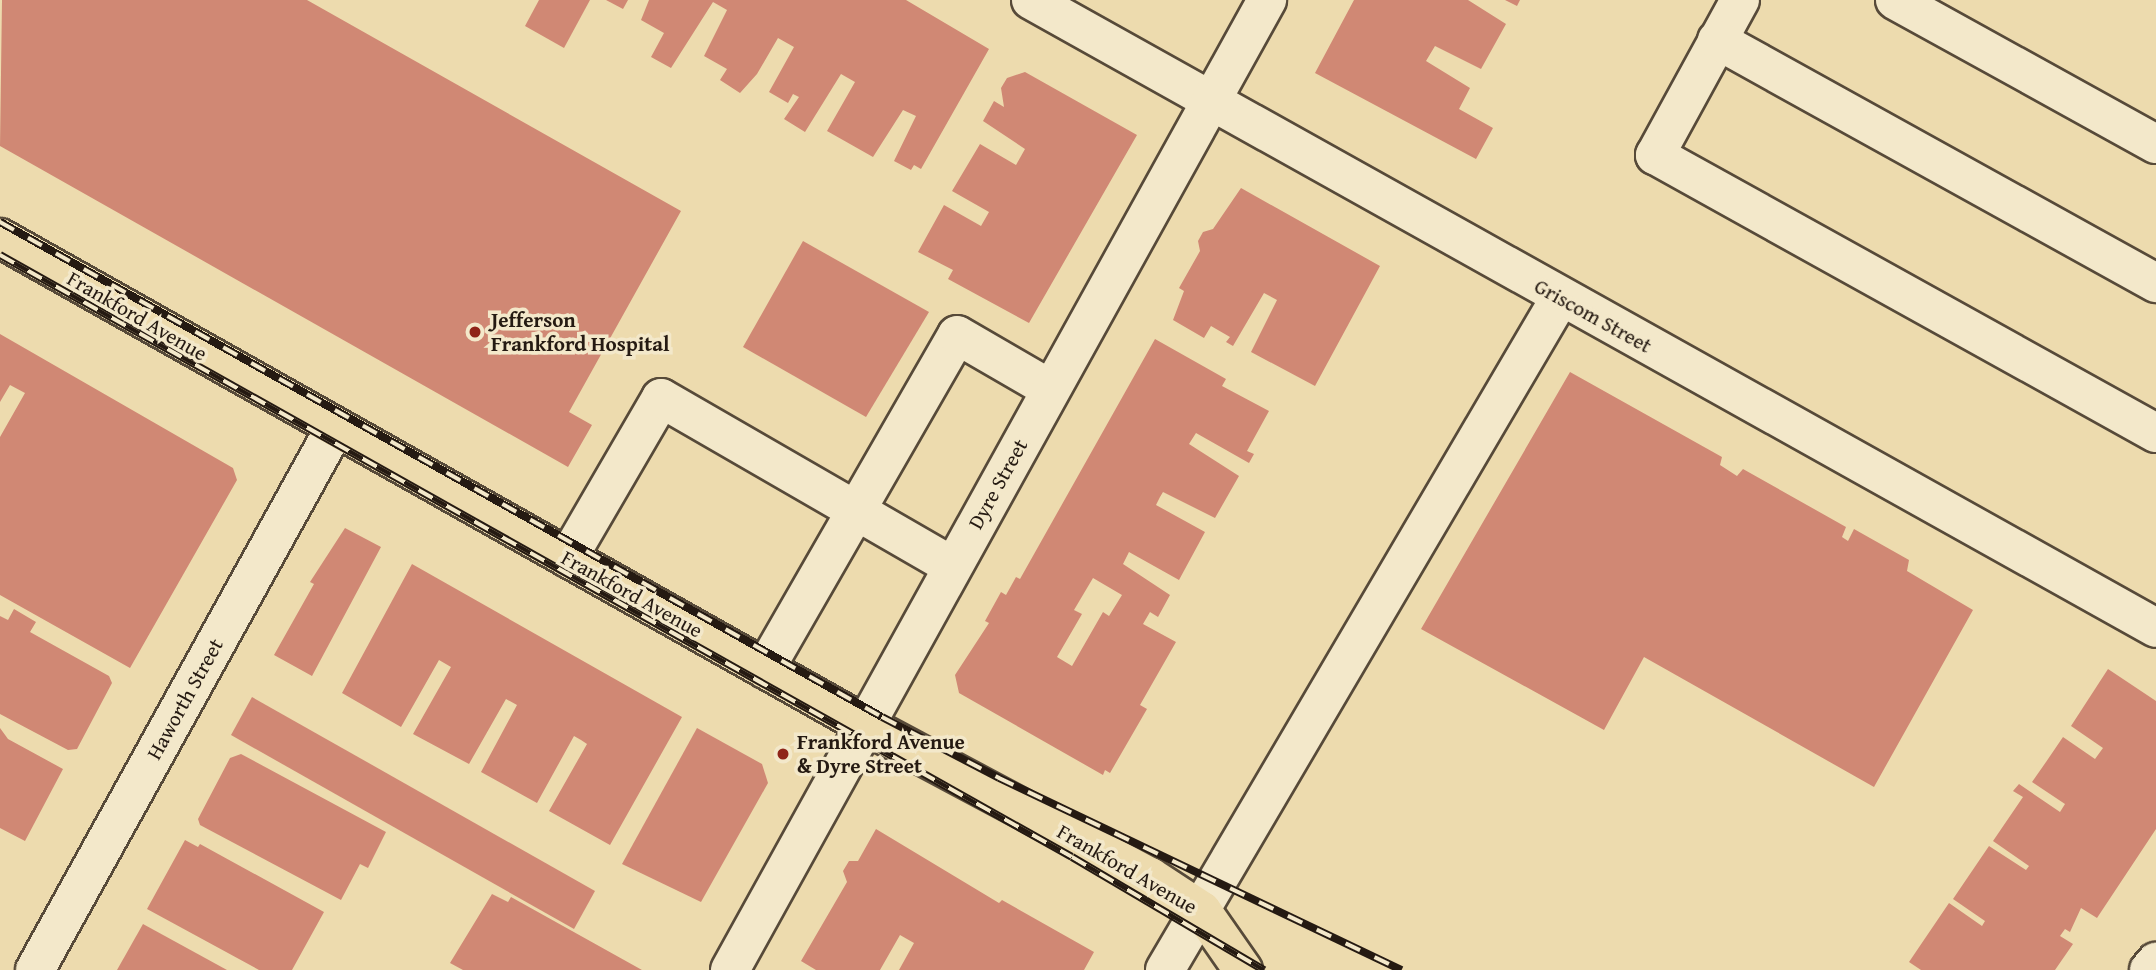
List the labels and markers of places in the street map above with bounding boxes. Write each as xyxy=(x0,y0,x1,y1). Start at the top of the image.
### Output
place label: Jefferson Frankford Hospital xyxy=(491,307,669,357)
marker: Jefferson Frankford Hospital xyxy=(465,322,485,342)
place label: Frankford Avenue & Dyre Street xyxy=(797,729,965,779)
marker: Frankford Avenue & Dyre Street xyxy=(775,746,791,762)

